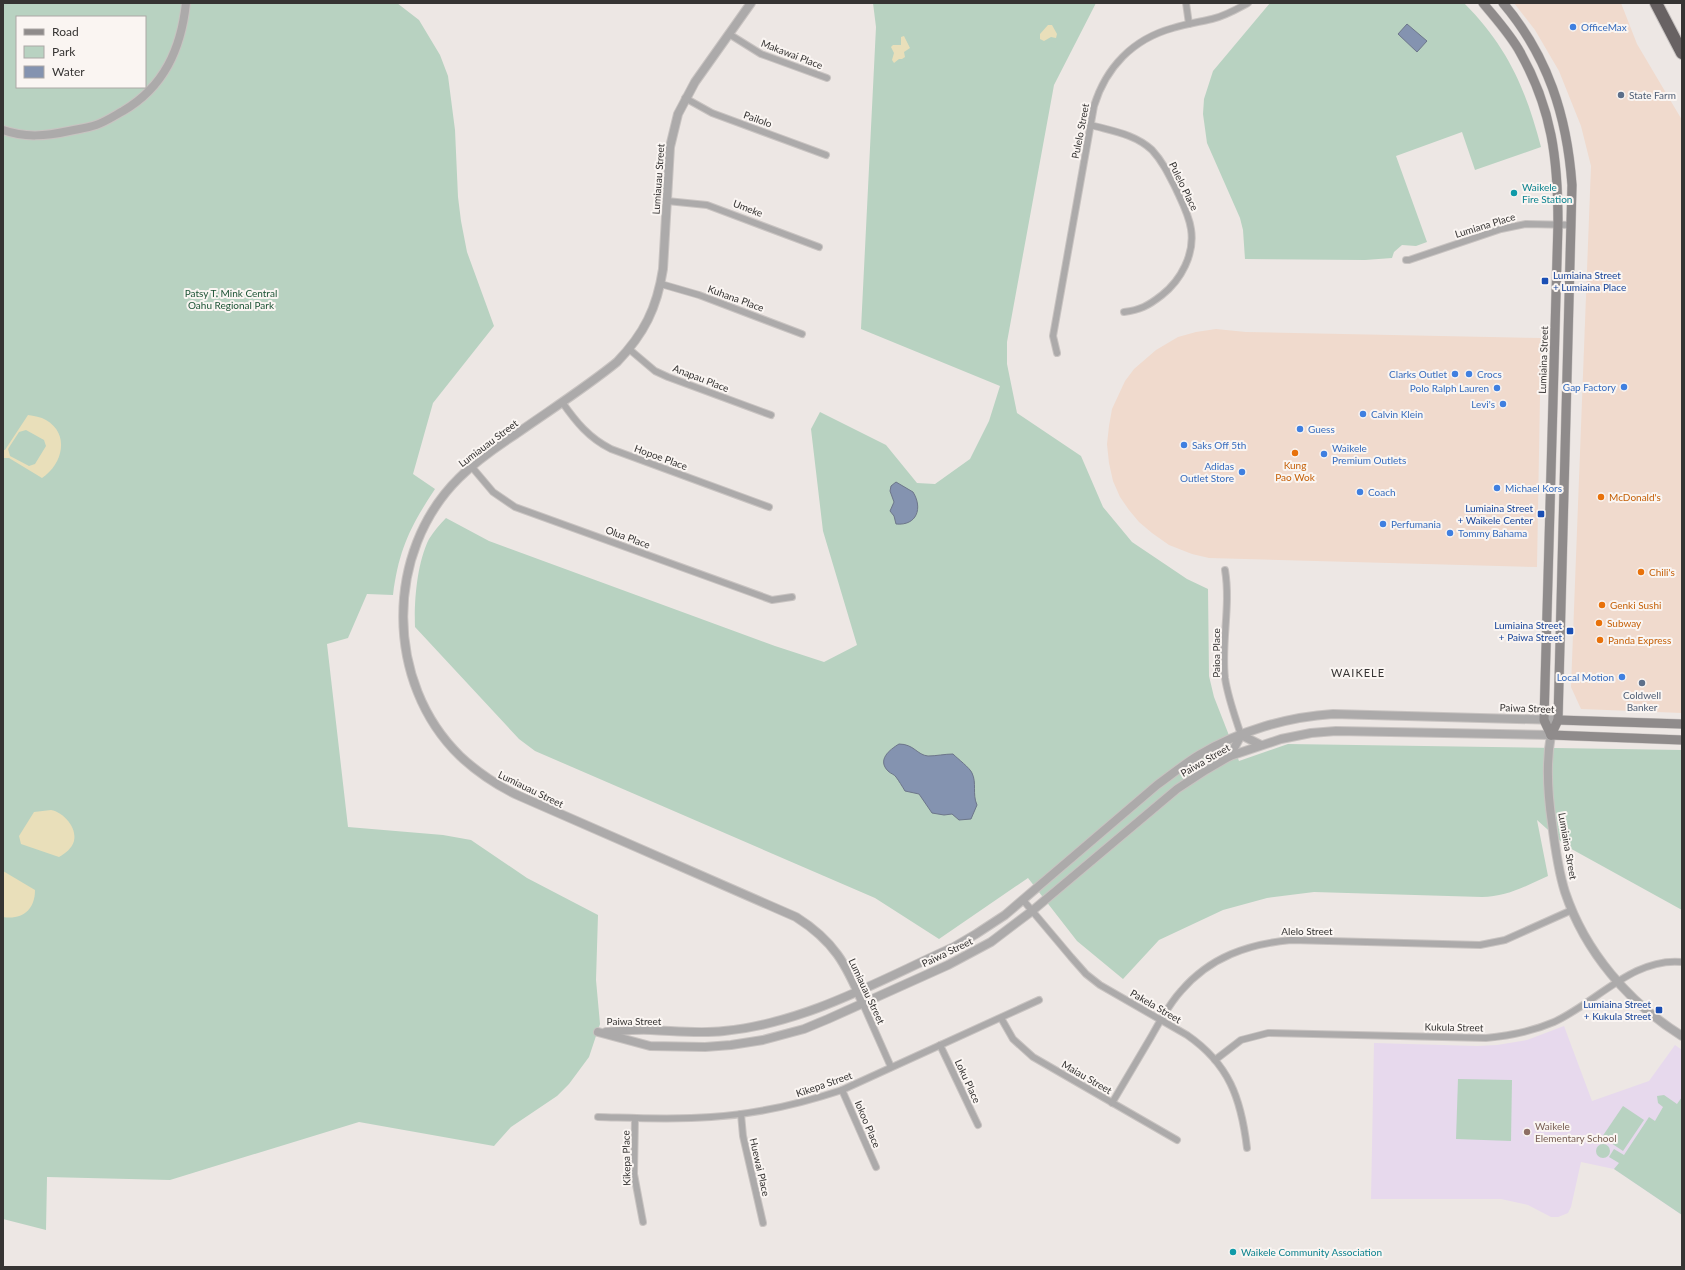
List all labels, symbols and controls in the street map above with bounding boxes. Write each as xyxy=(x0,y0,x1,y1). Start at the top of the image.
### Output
legend xyxy=(16,16,146,88)
place label: OfficeMax xyxy=(1581,21,1627,33)
marker: OfficeMax xyxy=(1568,22,1578,32)
text: Road xyxy=(52,24,79,39)
street label: Makawai Place xyxy=(759,37,825,71)
text: Park xyxy=(52,44,76,59)
text: Water xyxy=(52,64,85,79)
place label: State Farm xyxy=(1629,89,1676,101)
marker: State Farm xyxy=(1616,90,1626,100)
street label: Pulelo Street xyxy=(1069,102,1091,160)
street label: Pailolo xyxy=(742,108,774,130)
street label: Lumiauau Street xyxy=(650,143,666,215)
street label: Pulelo Place xyxy=(1167,160,1201,212)
place label: Waikele Fire Station xyxy=(1522,181,1572,205)
marker: Waikele Fire Station xyxy=(1509,188,1519,198)
street label: Umeke xyxy=(731,197,765,219)
street label: Lumiana Place xyxy=(1453,210,1517,240)
place label: Lumiaina Street + Lumiaina Place xyxy=(1553,269,1626,293)
marker: Lumiaina Street + Lumiaina Place xyxy=(1540,276,1550,286)
street label: Kuhana Place xyxy=(706,282,766,314)
park label: Patsy T. Mink Central Oahu Regional Park xyxy=(185,287,277,311)
street label: Lumiaina Street xyxy=(1536,325,1550,394)
street label: Anapau Place xyxy=(671,362,731,394)
place label: Clarks Outlet xyxy=(1389,368,1447,380)
place label: Crocs xyxy=(1477,368,1502,380)
marker: Clarks Outlet xyxy=(1450,369,1460,379)
marker: Crocs xyxy=(1464,369,1474,379)
place label: Gap Factory xyxy=(1563,381,1617,393)
place label: Polo Ralph Lauren xyxy=(1410,382,1489,394)
marker: Gap Factory xyxy=(1619,382,1629,392)
marker: Polo Ralph Lauren xyxy=(1492,383,1502,393)
place label: Levi's xyxy=(1471,398,1495,410)
marker: Levi's xyxy=(1498,399,1508,409)
place label: Calvin Klein xyxy=(1371,408,1423,420)
marker: Calvin Klein xyxy=(1358,409,1368,419)
street label: Lumiauau Street xyxy=(456,417,520,469)
place label: Guess xyxy=(1308,423,1335,435)
marker: Guess xyxy=(1295,424,1305,434)
place label: Saks Off 5th xyxy=(1192,439,1246,451)
marker: Saks Off 5th xyxy=(1179,440,1189,450)
street label: Hopoe Place xyxy=(633,442,689,472)
place label: Waikele Premium Outlets xyxy=(1332,442,1406,466)
marker: Kung Pao Wok xyxy=(1290,448,1300,458)
marker: Waikele Premium Outlets xyxy=(1319,449,1329,459)
place label: Kung Pao Wok xyxy=(1275,459,1316,483)
place label: Adidas Outlet Store xyxy=(1180,460,1234,484)
marker: Adidas Outlet Store xyxy=(1237,467,1247,477)
place label: Michael Kors xyxy=(1505,482,1562,494)
marker: Michael Kors xyxy=(1492,483,1502,493)
place label: Coach xyxy=(1368,486,1396,498)
marker: Coach xyxy=(1355,487,1365,497)
place label: McDonald's xyxy=(1609,491,1661,503)
marker: McDonald's xyxy=(1596,492,1606,502)
place label: Lumiaina Street + Waikele Center xyxy=(1457,502,1533,526)
marker: Lumiaina Street + Waikele Center xyxy=(1536,509,1546,519)
place label: Perfumania xyxy=(1391,518,1441,530)
marker: Perfumania xyxy=(1378,519,1388,529)
street label: Olua Place xyxy=(604,523,652,551)
place label: Tommy Bahama xyxy=(1458,527,1527,539)
marker: Tommy Bahama xyxy=(1445,528,1455,538)
place label: Chili's xyxy=(1649,566,1675,578)
marker: Chili's xyxy=(1636,567,1646,577)
place label: Genki Sushi xyxy=(1610,599,1661,611)
marker: Genki Sushi xyxy=(1597,600,1607,610)
place label: Subway xyxy=(1607,617,1642,629)
marker: Subway xyxy=(1594,618,1604,628)
place label: Lumiaina Street + Paiwa Street xyxy=(1494,619,1562,643)
marker: Lumiaina Street + Paiwa Street xyxy=(1565,626,1575,636)
street label: Paioa Place xyxy=(1210,628,1222,678)
place label: Panda Express xyxy=(1608,634,1671,646)
marker: Panda Express xyxy=(1595,635,1605,645)
district label: WAIKELE xyxy=(1331,666,1385,679)
place label: Local Motion xyxy=(1557,671,1614,683)
marker: Local Motion xyxy=(1617,672,1627,682)
marker: Coldwell Banker xyxy=(1637,678,1647,688)
place label: Coldwell Banker xyxy=(1623,689,1661,713)
street label: Paiwa Street xyxy=(1499,701,1555,715)
street label: Paiwa Street xyxy=(1178,741,1232,779)
street label: Lumiauau Street xyxy=(496,768,566,810)
street label: Lumiaina Street xyxy=(1556,812,1580,881)
street label: Alelo Street xyxy=(1281,925,1333,937)
street label: Paiwa Street xyxy=(920,934,975,969)
street label: Lumiauau Street xyxy=(847,956,888,1026)
street label: Pakela Street xyxy=(1128,987,1184,1026)
place label: Lumiaina Street + Kukula Street xyxy=(1583,998,1651,1022)
marker: Lumiaina Street + Kukula Street xyxy=(1654,1005,1664,1015)
street label: Paiwa Street xyxy=(607,1015,662,1027)
street label: Kukula Street xyxy=(1424,1020,1484,1034)
street label: Loku Place xyxy=(953,1057,983,1105)
street label: Maiau Street xyxy=(1060,1058,1115,1096)
street label: Kikepa Street xyxy=(794,1069,854,1099)
street label: Iokoo Place xyxy=(853,1099,883,1149)
place label: Waikele Elementary School xyxy=(1535,1120,1617,1144)
marker: Waikele Elementary School xyxy=(1522,1127,1532,1137)
street label: Kikepa Place xyxy=(620,1130,632,1186)
street label: Huewai Place xyxy=(747,1137,773,1197)
place label: Waikele Community Association xyxy=(1241,1246,1382,1258)
marker: Waikele Community Association xyxy=(1228,1247,1238,1257)

